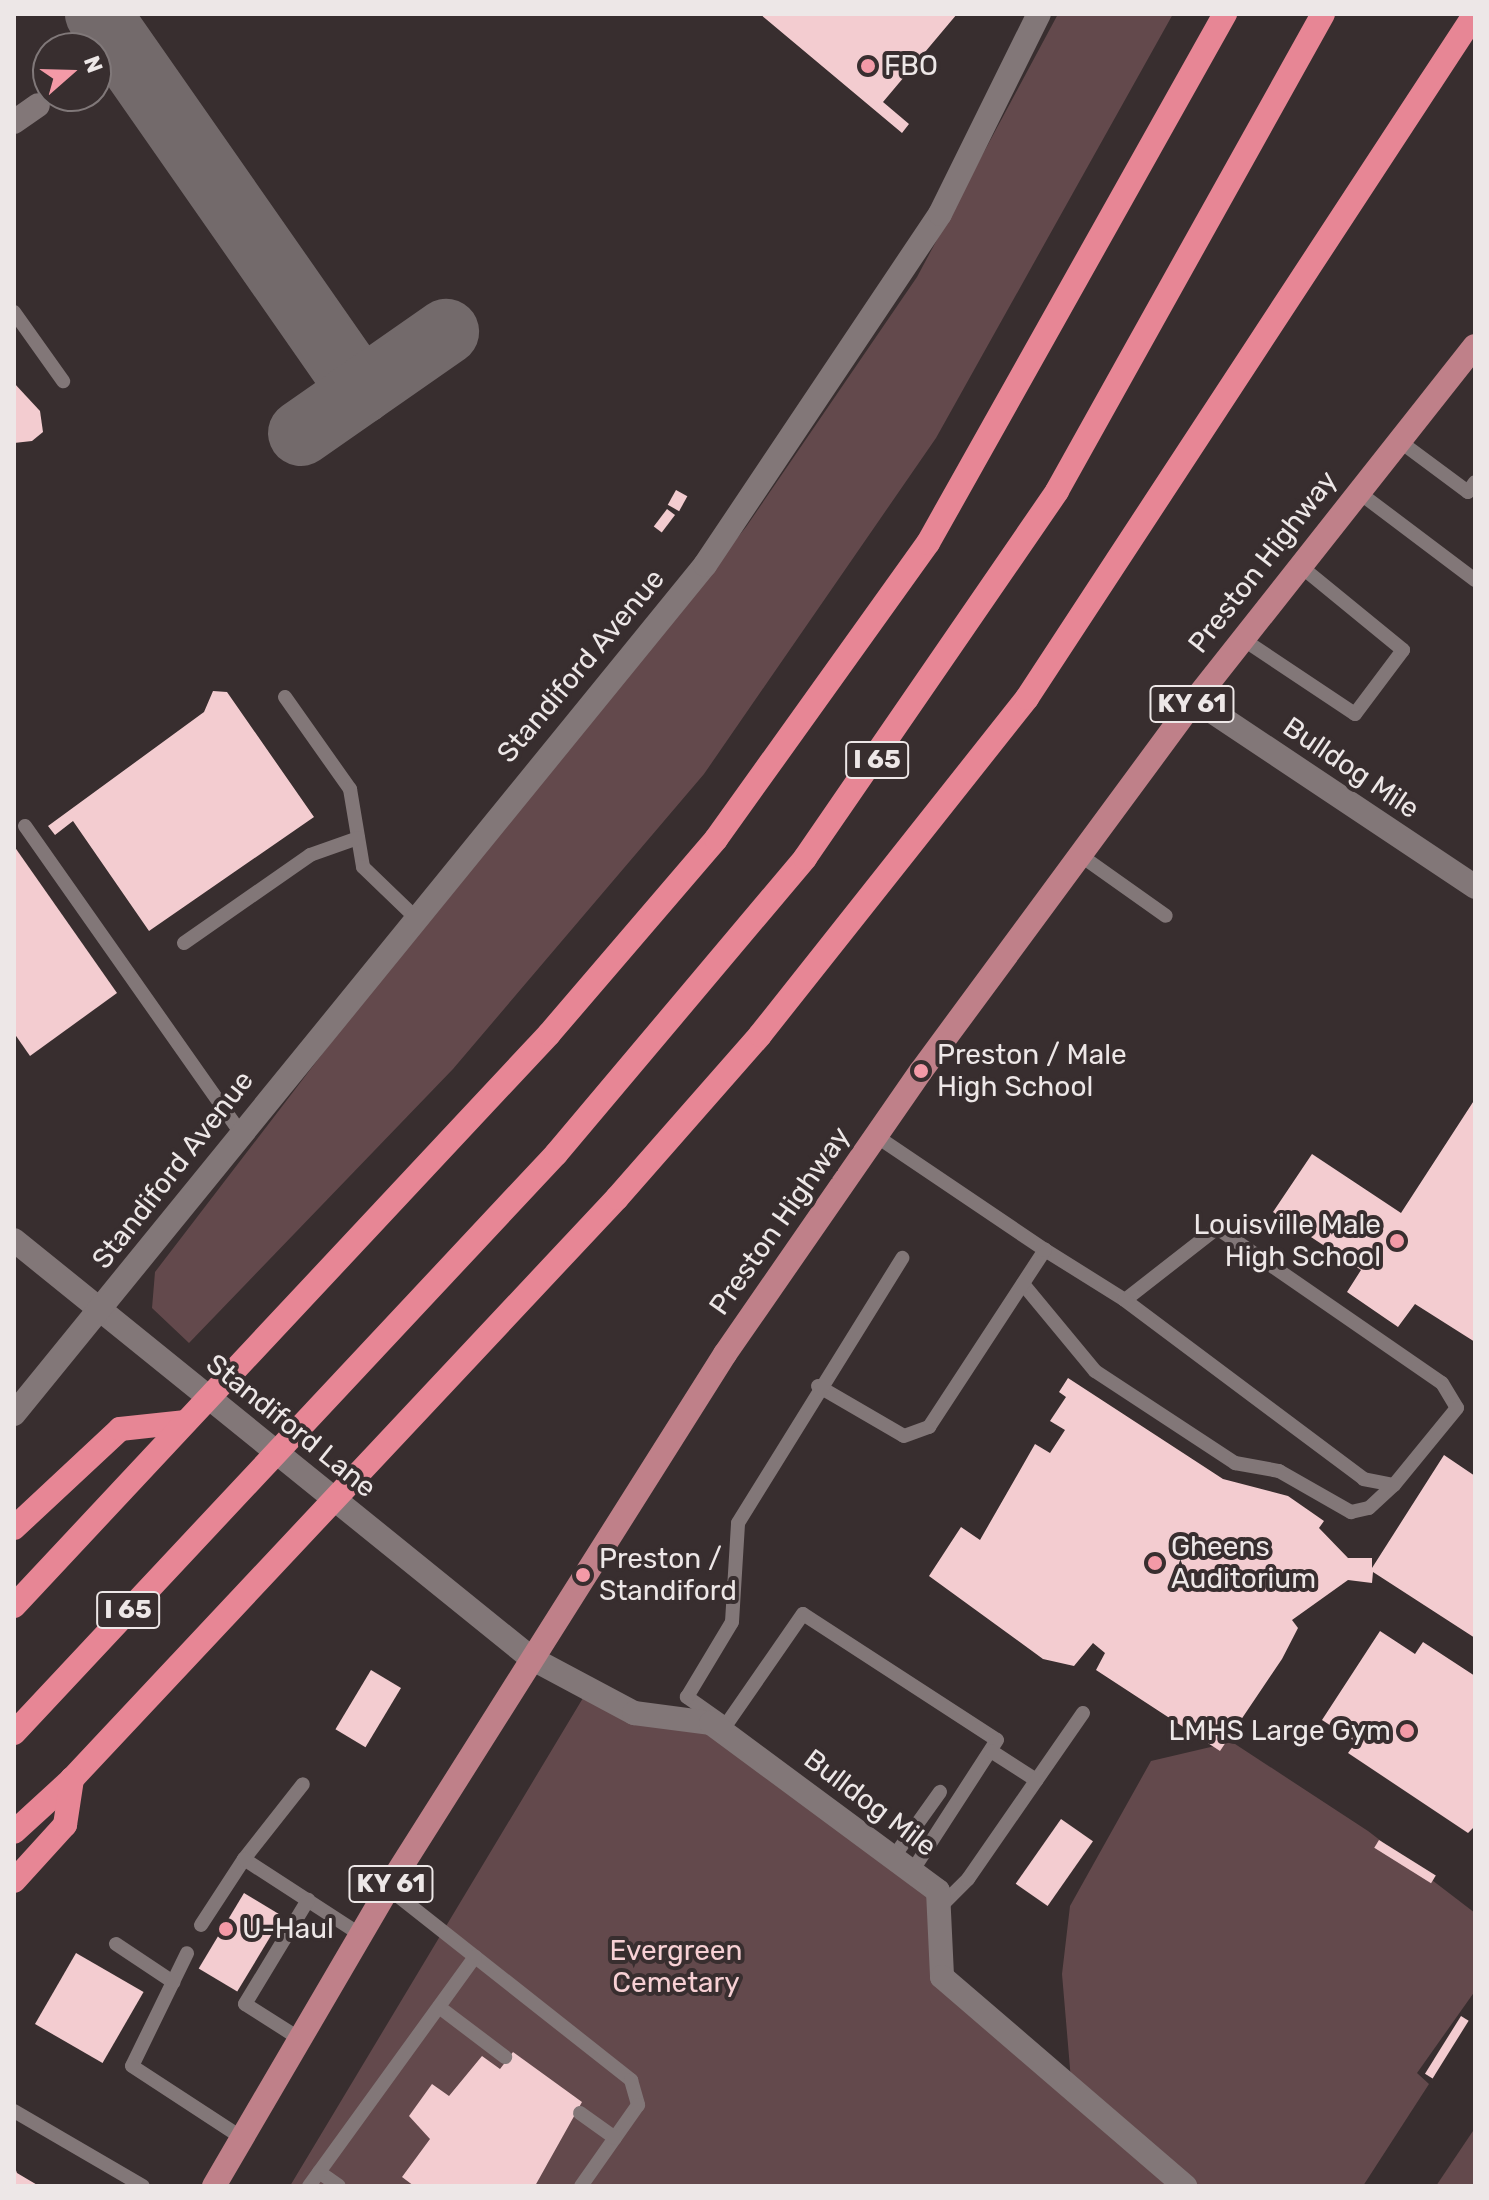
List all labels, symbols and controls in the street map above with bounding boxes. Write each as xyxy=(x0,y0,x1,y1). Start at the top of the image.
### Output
north arrow xyxy=(32,32,112,112)
place label: FBO xyxy=(884,49,938,83)
text: N xyxy=(78,52,109,76)
marker: FBO xyxy=(859,57,877,75)
street label: Preston Highway xyxy=(1181,464,1345,660)
street label: Standiford Avenue xyxy=(490,562,672,770)
road number: KY 61 xyxy=(1148,682,1236,726)
street label: Bulldog Mile xyxy=(1277,710,1425,826)
road number: I 65 xyxy=(845,738,909,782)
place label: Preston / Male High School xyxy=(937,1038,1127,1104)
marker: Preston / Male High School xyxy=(912,1062,930,1080)
street label: Standiford Avenue xyxy=(85,1064,261,1276)
street label: Preston Highway xyxy=(703,1120,857,1322)
place label: Louisville Male High School xyxy=(1193,1208,1381,1274)
marker: Louisville Male High School xyxy=(1388,1232,1406,1250)
street label: Standiford Lane xyxy=(199,1347,383,1505)
place label: Gheens Auditorium xyxy=(1171,1530,1316,1596)
place label: Preston / Standiford xyxy=(599,1542,737,1608)
marker: Gheens Auditorium xyxy=(1146,1554,1164,1572)
marker: Preston / Standiford xyxy=(574,1566,592,1584)
road number: I 65 xyxy=(96,1588,160,1632)
place label: LMHS Large Gym xyxy=(1168,1714,1391,1748)
marker: LMHS Large Gym xyxy=(1398,1722,1416,1740)
street label: Bulldog Mile xyxy=(797,1742,943,1864)
road number: KY 61 xyxy=(347,1862,435,1906)
place label: U-Haul xyxy=(242,1912,334,1946)
marker: U-Haul xyxy=(217,1920,235,1938)
park label: Evergreen Cemetary xyxy=(610,1934,742,2000)

